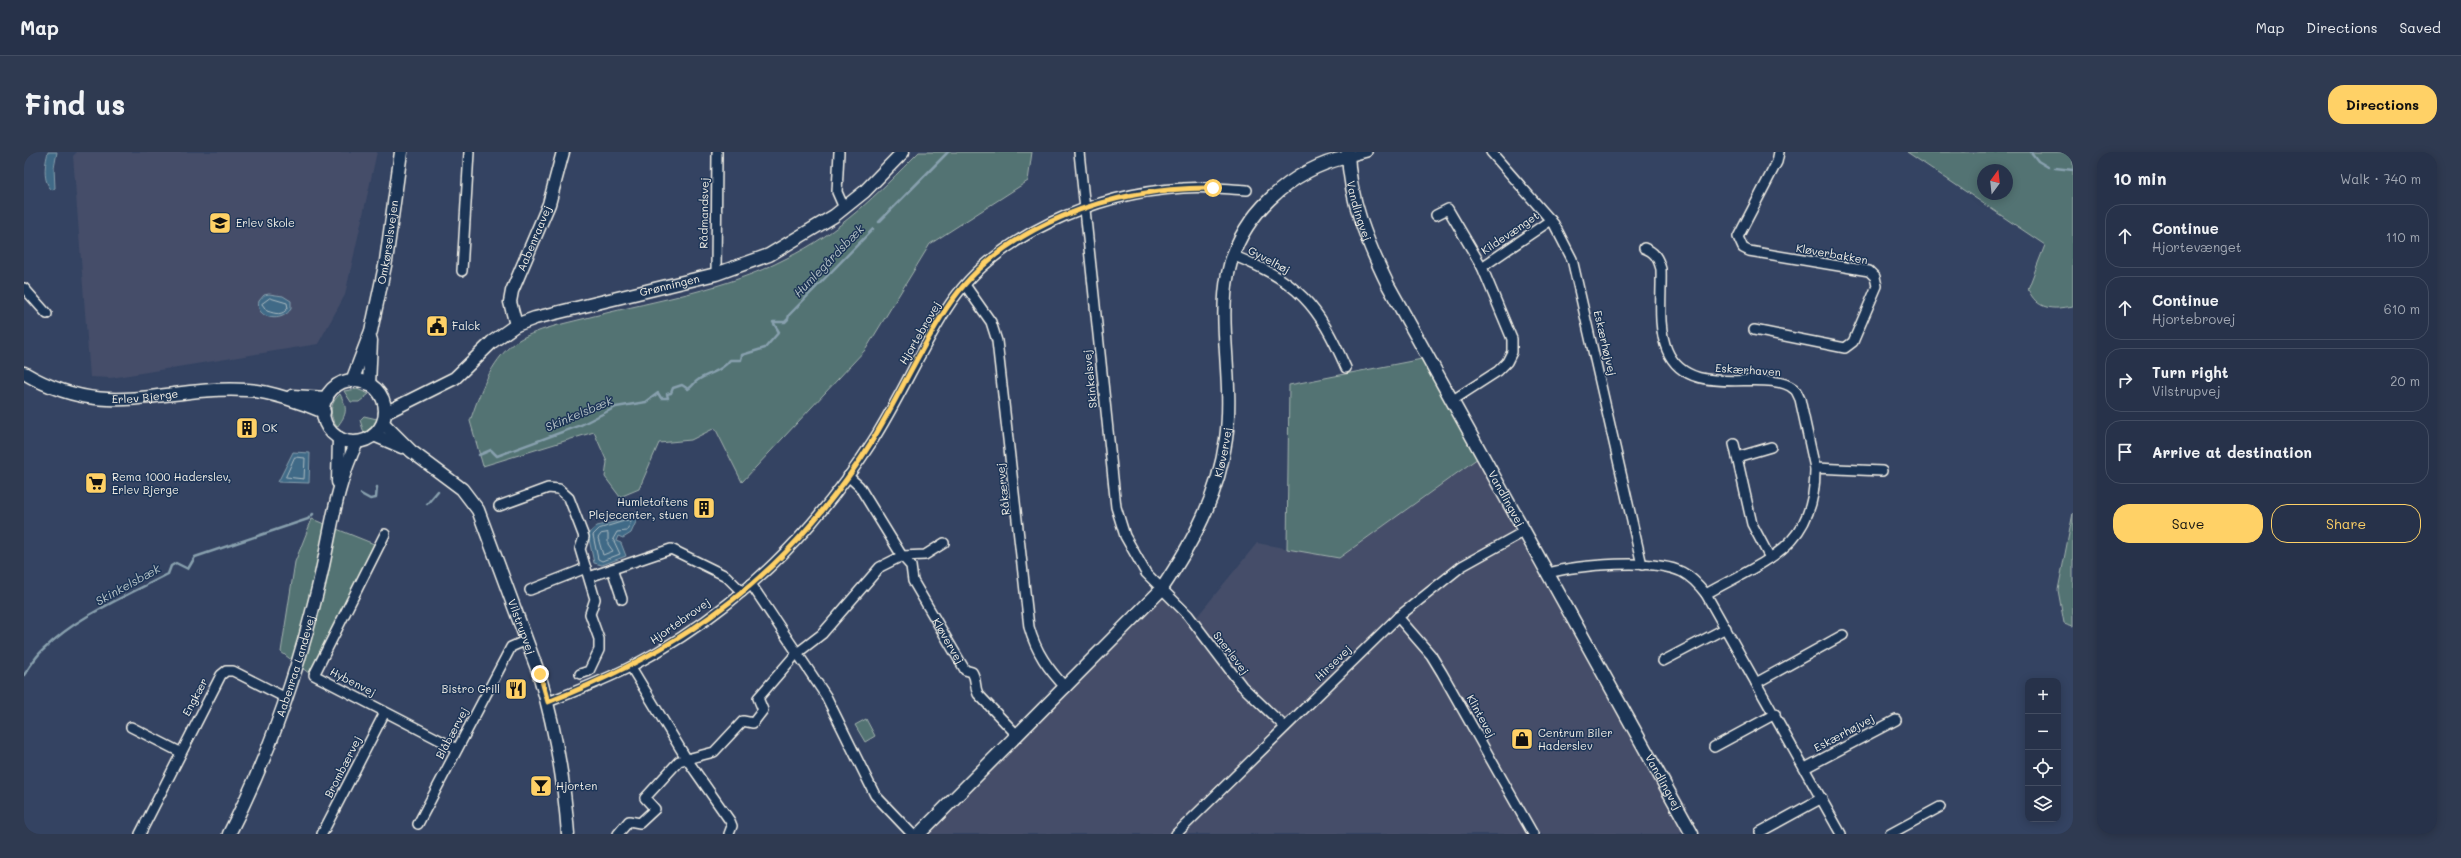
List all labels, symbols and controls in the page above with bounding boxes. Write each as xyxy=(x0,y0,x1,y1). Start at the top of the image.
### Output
text: Map xyxy=(20,15,59,40)
text: Map xyxy=(2256,18,2284,37)
text: Directions xyxy=(2306,18,2377,37)
text: Saved xyxy=(2399,18,2441,37)
button: Directions xyxy=(2328,85,2437,124)
text: Find us xyxy=(24,86,125,122)
north arrow xyxy=(1977,164,2013,200)
text: 10 min xyxy=(2113,167,2167,189)
text: Walk · 740 m xyxy=(2340,170,2421,187)
street label: Rådmandsvej xyxy=(695,177,712,249)
route start xyxy=(1204,179,1222,197)
street label: Vandlingvej xyxy=(1344,179,1375,243)
street label: Omkørselsvejen xyxy=(373,199,401,286)
street label: Aabenraavej xyxy=(513,203,554,273)
street label: Kildevænget xyxy=(1478,208,1542,258)
school or university icon: Erlev Skole xyxy=(207,210,233,236)
place label: Erlev Skole xyxy=(236,215,295,230)
text: Continue xyxy=(2152,218,2219,238)
water label: Humlegårdsbæk xyxy=(790,220,867,300)
icon: ahead xyxy=(2114,225,2136,247)
text: 110 m xyxy=(2386,228,2420,245)
text: Hjortevænget xyxy=(2152,238,2241,255)
street label: Kløverbakken xyxy=(1795,240,1869,267)
street label: Gyvelhøj xyxy=(1245,242,1293,277)
street label: Grønningen xyxy=(638,270,701,299)
text: Continue xyxy=(2152,290,2219,310)
icon: ahead xyxy=(2114,297,2136,319)
street label: Hjortebrovej xyxy=(895,298,944,367)
text: 610 m xyxy=(2384,300,2420,317)
street label: Eskærhøjvej xyxy=(1591,309,1620,377)
text: Hjortebrovej xyxy=(2152,310,2235,327)
public building icon: Falck xyxy=(424,313,450,339)
place label: Falck xyxy=(452,318,480,333)
street label: Skinkelsvej xyxy=(1079,349,1100,409)
street label: Eskærhaven xyxy=(1715,360,1781,379)
text: Turn right xyxy=(2152,362,2229,382)
icon: right xyxy=(2114,369,2136,391)
text: 20 m xyxy=(2390,372,2420,389)
text: Vilstrupvej xyxy=(2152,382,2221,399)
street label: Erlev Bjerge xyxy=(112,385,179,406)
water label: Skinkelsbæk xyxy=(542,391,615,435)
building icon: OK xyxy=(234,415,260,441)
place label: OK xyxy=(262,420,278,435)
street label: Kløvervej xyxy=(1210,427,1234,479)
icon: arrive xyxy=(2114,441,2136,463)
text: Arrive at destination xyxy=(2152,442,2312,462)
street label: Råkærvej xyxy=(992,462,1013,516)
street label: Vandlingvej xyxy=(1485,467,1528,529)
place label: Rema 1000 Haderslev, Erlev Bjerge xyxy=(112,469,231,497)
supermarket icon: Rema 1000 Haderslev, Erlev Bjerge xyxy=(83,470,109,496)
place label: Humletoftens Plejecenter, stuen xyxy=(589,494,688,522)
building icon: Humletoftens Plejecenter, stuen xyxy=(691,495,717,521)
button: Save xyxy=(2113,504,2263,543)
button: Share xyxy=(2271,504,2421,543)
water label: Skinkelsbæk xyxy=(92,559,163,609)
street label: Hjortebrovej xyxy=(646,594,713,647)
street label: Vilstrupvej xyxy=(505,597,539,656)
street label: Aabenraa Landevej xyxy=(272,613,318,719)
street label: Kløvervej xyxy=(929,615,968,666)
street label: Snerlevej xyxy=(1210,628,1253,677)
street label: Hirsevej xyxy=(1311,642,1354,684)
street label: Hybenvej xyxy=(328,664,379,700)
route end xyxy=(531,665,549,683)
street label: Engkær xyxy=(178,675,211,718)
restaurant icon: Bistro Grill xyxy=(503,676,529,702)
map controls xyxy=(2025,678,2061,822)
button: + xyxy=(2025,678,2061,714)
place label: Bistro Grill xyxy=(441,681,500,696)
street label: Klintevej xyxy=(1464,692,1499,740)
street label: Blåbærvej xyxy=(432,704,471,761)
street label: Eskærhøjvej xyxy=(1811,710,1877,755)
button: − xyxy=(2025,714,2061,750)
place label: Centrum Biler Haderslev xyxy=(1538,725,1613,753)
shop icon: Centrum Biler Haderslev xyxy=(1509,726,1535,752)
street label: Brombærvej xyxy=(321,733,365,800)
button: locate xyxy=(2025,750,2061,786)
street label: Vandlingvej xyxy=(1642,751,1685,812)
bar icon: Hjorten xyxy=(528,773,554,799)
place label: Hjorten xyxy=(556,778,597,793)
button: layers xyxy=(2025,786,2061,822)

